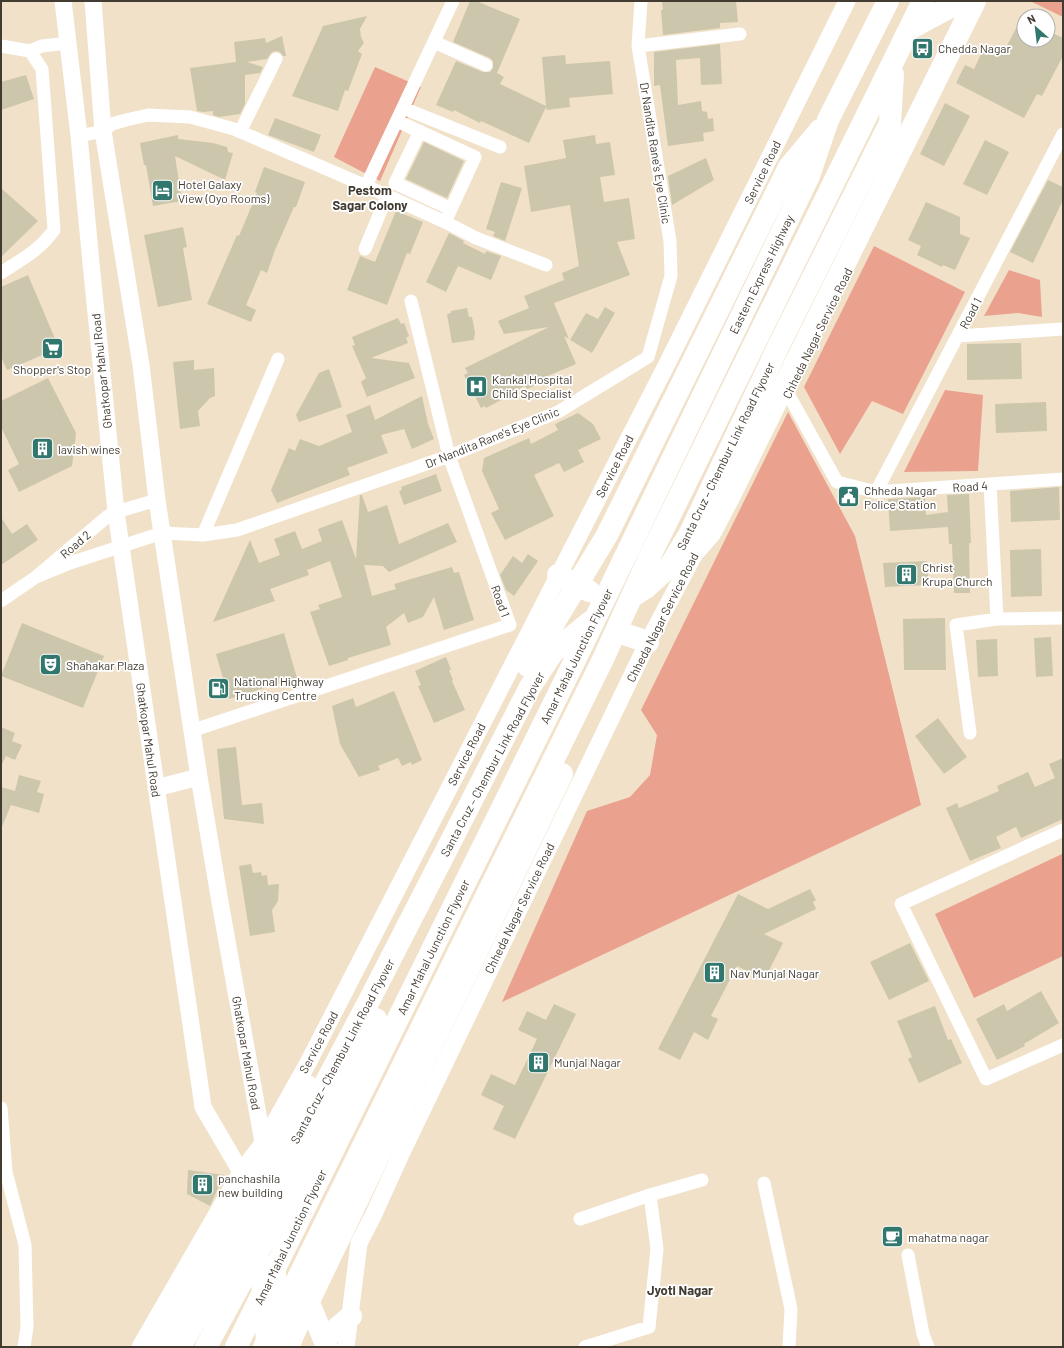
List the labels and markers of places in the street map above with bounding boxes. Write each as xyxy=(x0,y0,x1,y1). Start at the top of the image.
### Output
bus stop icon: Chedda Nagar xyxy=(910,35,936,61)
place label: Chedda Nagar xyxy=(938,41,1011,55)
place label: Hotel Galaxy View (Oyo Rooms) xyxy=(178,177,270,205)
hotel icon: Hotel Galaxy View (Oyo Rooms) xyxy=(149,178,175,204)
supermarket icon: Shopper's Stop xyxy=(39,335,65,361)
place label: Shopper's Stop xyxy=(13,362,91,376)
place label: Kankal Hospital Child Specialist xyxy=(492,372,572,400)
hospital icon: Kankal Hospital Child Specialist xyxy=(464,373,490,399)
building icon: lavish wines xyxy=(30,436,56,462)
place label: lavish wines xyxy=(58,442,121,456)
place label: Chheda Nagar Police Station xyxy=(864,483,937,511)
public building icon: Chheda Nagar Police Station xyxy=(835,484,861,510)
place label: Christ Krupa Church xyxy=(922,560,993,588)
building icon: Christ Krupa Church xyxy=(893,561,919,587)
theatre icon: Shahakar Plaza xyxy=(37,652,63,678)
place label: Shahakar Plaza xyxy=(66,658,144,672)
place label: National Highway Trucking Centre xyxy=(234,674,324,702)
fuel station icon: National Highway Trucking Centre xyxy=(206,675,232,701)
building icon: Nav Munjal Nagar xyxy=(702,960,728,986)
place label: Nav Munjal Nagar xyxy=(730,966,820,980)
building icon: Munjal Nagar xyxy=(526,1049,552,1075)
place label: Munjal Nagar xyxy=(554,1055,622,1069)
place label: panchashila new building xyxy=(218,1171,283,1199)
building icon: panchashila new building xyxy=(190,1172,216,1198)
cafe icon: mahatma nagar xyxy=(880,1224,906,1250)
place label: mahatma nagar xyxy=(908,1230,990,1244)

